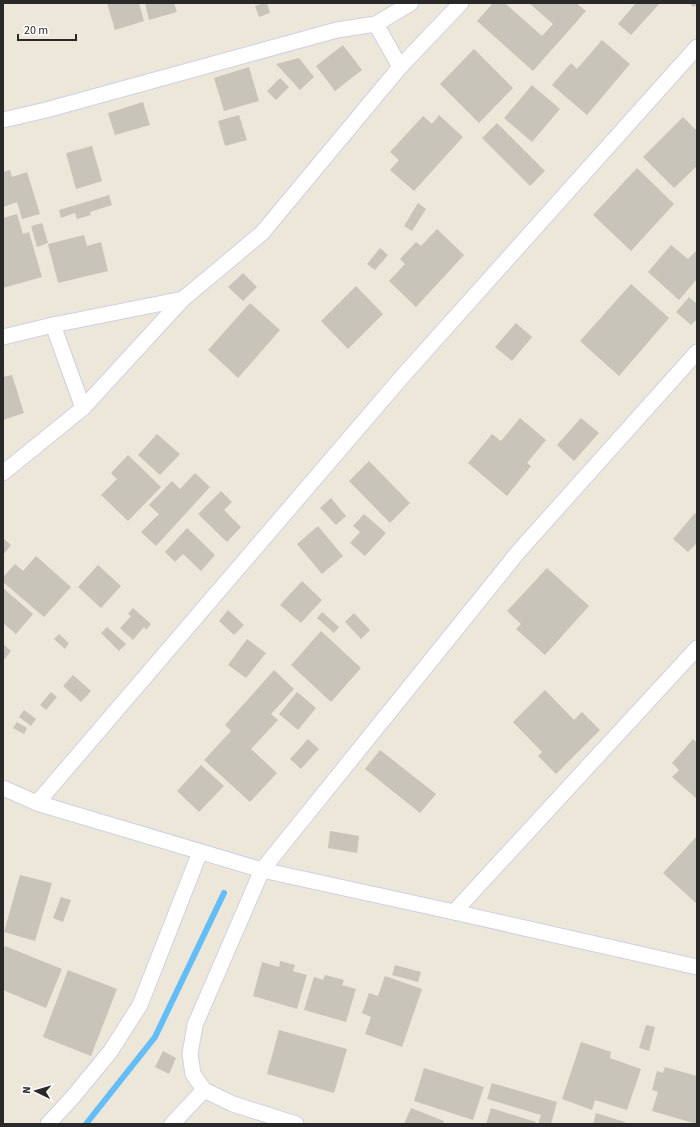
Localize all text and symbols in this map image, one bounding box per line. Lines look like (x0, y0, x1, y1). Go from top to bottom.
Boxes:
scale bar (18, 16, 76, 42)
text: 20 m (24, 22, 48, 39)
north arrow (16, 1071, 56, 1111)
text: N (19, 1086, 34, 1094)

